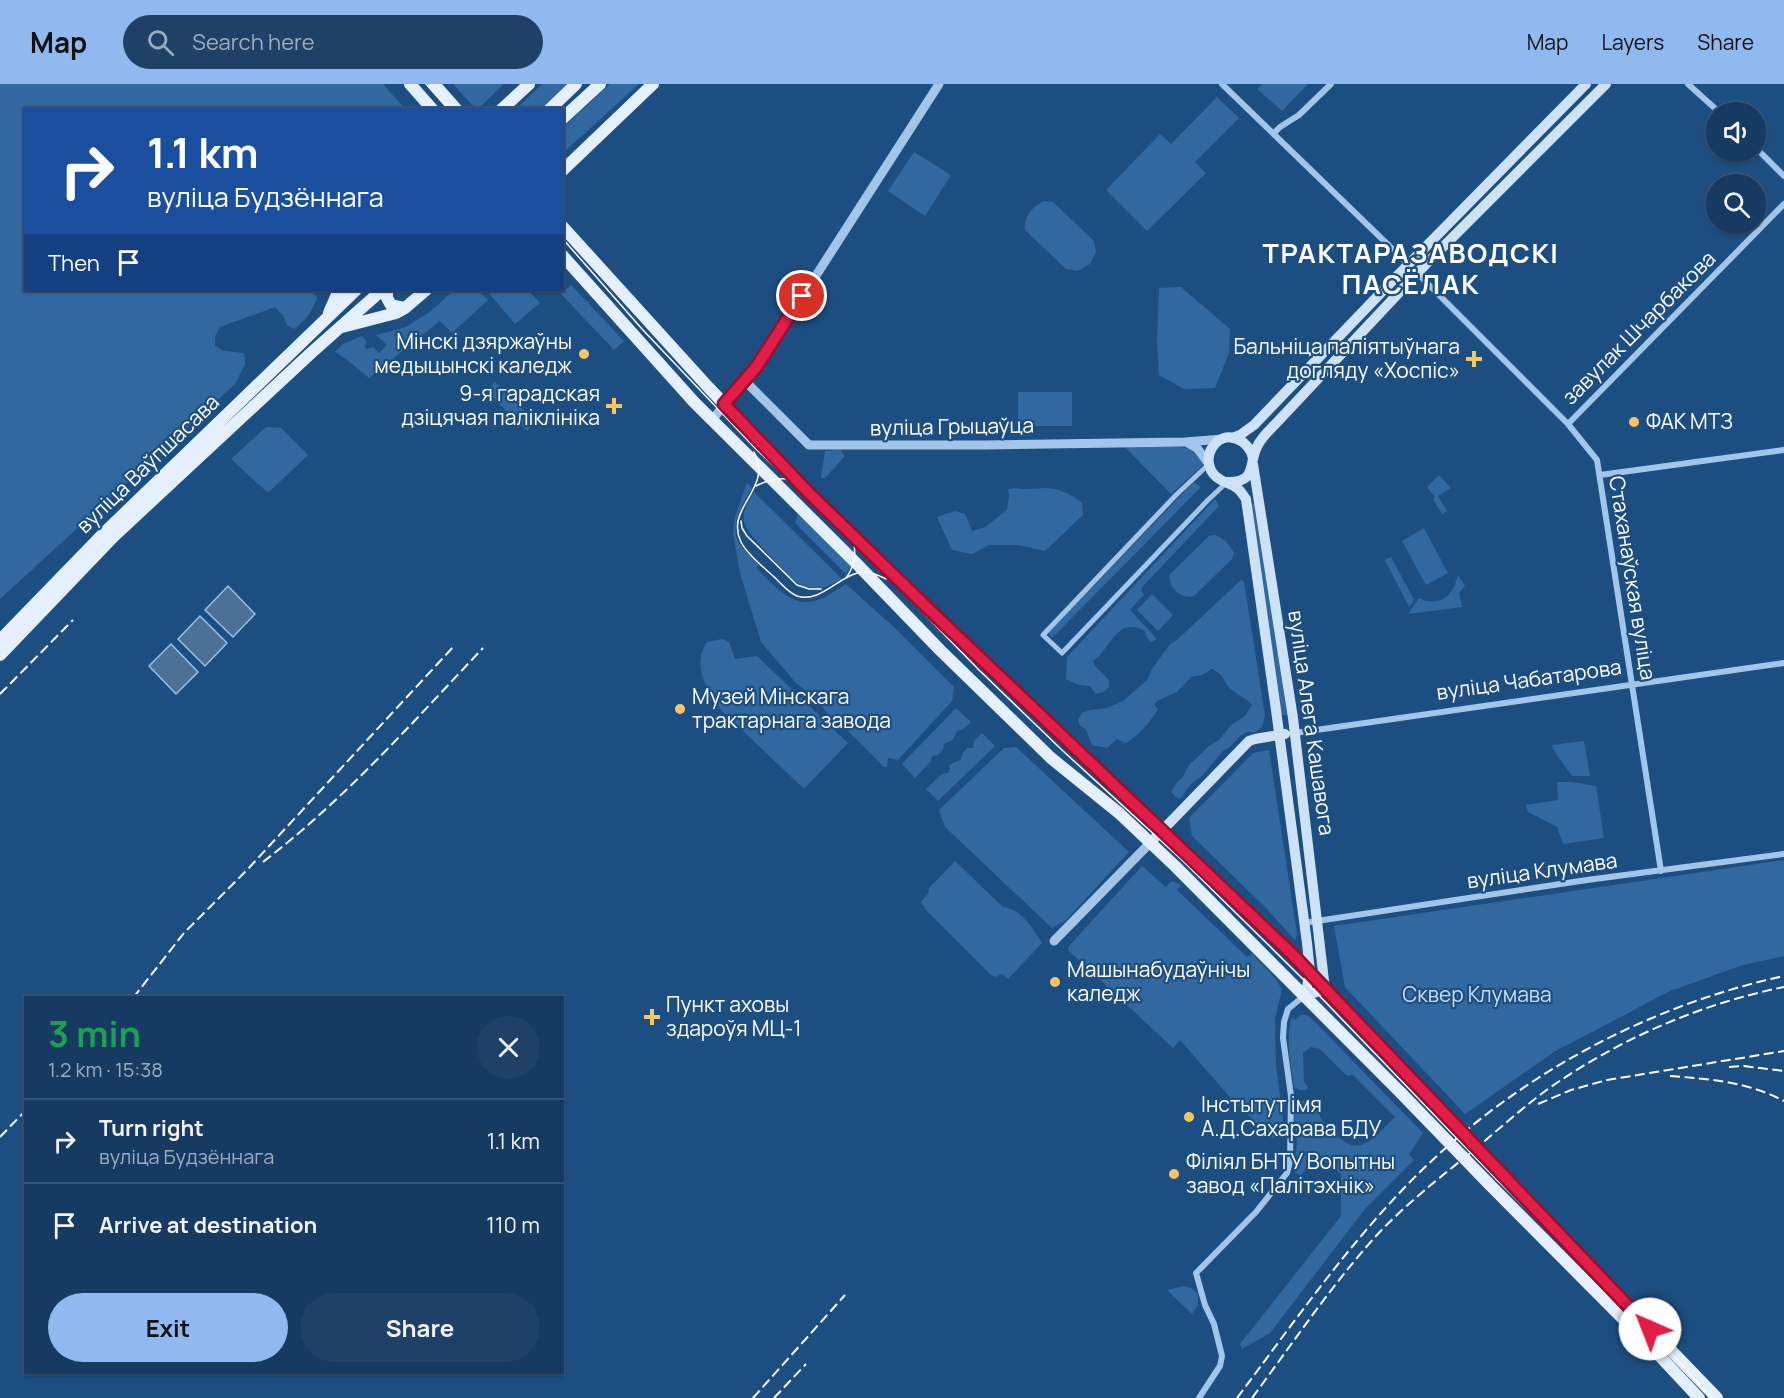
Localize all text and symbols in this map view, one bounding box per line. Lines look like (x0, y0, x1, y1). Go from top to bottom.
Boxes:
search box (123, 15, 543, 69)
text: Map (30, 23, 87, 61)
icon: search (144, 26, 177, 59)
text: Search here (192, 27, 315, 57)
text: Map (1527, 28, 1568, 56)
text: Layers (1601, 28, 1664, 56)
text: Share (1697, 28, 1754, 56)
map controls (1706, 102, 1766, 234)
button: sound (1706, 102, 1766, 162)
text: 1.1 km (147, 123, 259, 181)
icon: right (48, 132, 126, 210)
button: search (1706, 174, 1766, 234)
text: вуліца Будзённага (147, 178, 384, 215)
district label: ТРАКТАРАЗАВОДСКІ ПАСЁЛАК (1263, 234, 1559, 302)
street label: завулак Шчарбакова (1555, 244, 1721, 410)
icon: arrive (112, 246, 145, 279)
text: Then (48, 248, 100, 278)
pin (776, 270, 827, 321)
icon: arrive (785, 279, 818, 312)
place label: Мінскі дзяржаўны медыцынскі каледж (374, 327, 572, 379)
place label: Бальніца паліятыўнага догляду «Хоспіс» (1233, 332, 1460, 384)
marker: Мінскі дзяржаўны медыцынскі каледж (577, 347, 591, 361)
marker: Бальніца паліятыўнага догляду «Хоспіс» (1465, 350, 1483, 368)
place label: 9-я гарадская дзіцячая паліклініка (401, 379, 600, 431)
street label: вуліца Ваўпшасава (70, 388, 225, 539)
marker: 9-я гарадская дзіцячая паліклініка (605, 397, 623, 415)
place label: ФАК МТЗ (1646, 407, 1733, 435)
street label: вуліца Грыцаўца (870, 411, 1034, 441)
marker: ФАК МТЗ (1627, 415, 1641, 429)
street label: Стаханаўская вуліца (1603, 474, 1663, 682)
street label: вуліца Алега Кашавога (1282, 609, 1342, 837)
street label: вуліца Чабатарова (1435, 652, 1623, 706)
place label: Музей Мінскага трактарнага завода (692, 682, 891, 734)
marker: Музей Мінскага трактарнага завода (673, 702, 687, 716)
street label: вуліца Клумава (1465, 846, 1619, 894)
place label: Машынабудаўнічы каледж (1067, 955, 1250, 1007)
marker: Машынабудаўнічы каледж (1048, 975, 1062, 989)
park label: Сквер Клумава (1402, 980, 1552, 1008)
place label: Пункт аховы здароўя МЦ-1 (666, 990, 801, 1042)
marker: Пункт аховы здароўя МЦ-1 (643, 1008, 661, 1026)
text: 3 min (48, 1009, 141, 1058)
button: close (477, 1016, 540, 1079)
text: 1.2 km · 15:38 (48, 1056, 163, 1083)
place label: Інстытут імя А.Д.Сахарава БДУ (1201, 1090, 1381, 1142)
marker: Інстытут імя А.Д.Сахарава БДУ (1182, 1110, 1196, 1124)
text: Turn right (99, 1113, 204, 1143)
icon: right (48, 1125, 81, 1158)
text: 1.1 km (487, 1126, 540, 1156)
text: вуліца Будзённага (99, 1143, 274, 1170)
place label: Філіял БНТУ Вопытны завод «Палітэхнік» (1186, 1147, 1395, 1199)
marker: Філіял БНТУ Вопытны завод «Палітэхнік» (1167, 1167, 1181, 1181)
icon: arrive (48, 1209, 81, 1242)
text: Arrive at destination (99, 1210, 317, 1240)
text: 110 m (486, 1210, 540, 1240)
button: Exit (48, 1293, 288, 1362)
button: Share (300, 1293, 540, 1362)
position arrow (1618, 1297, 1682, 1361)

